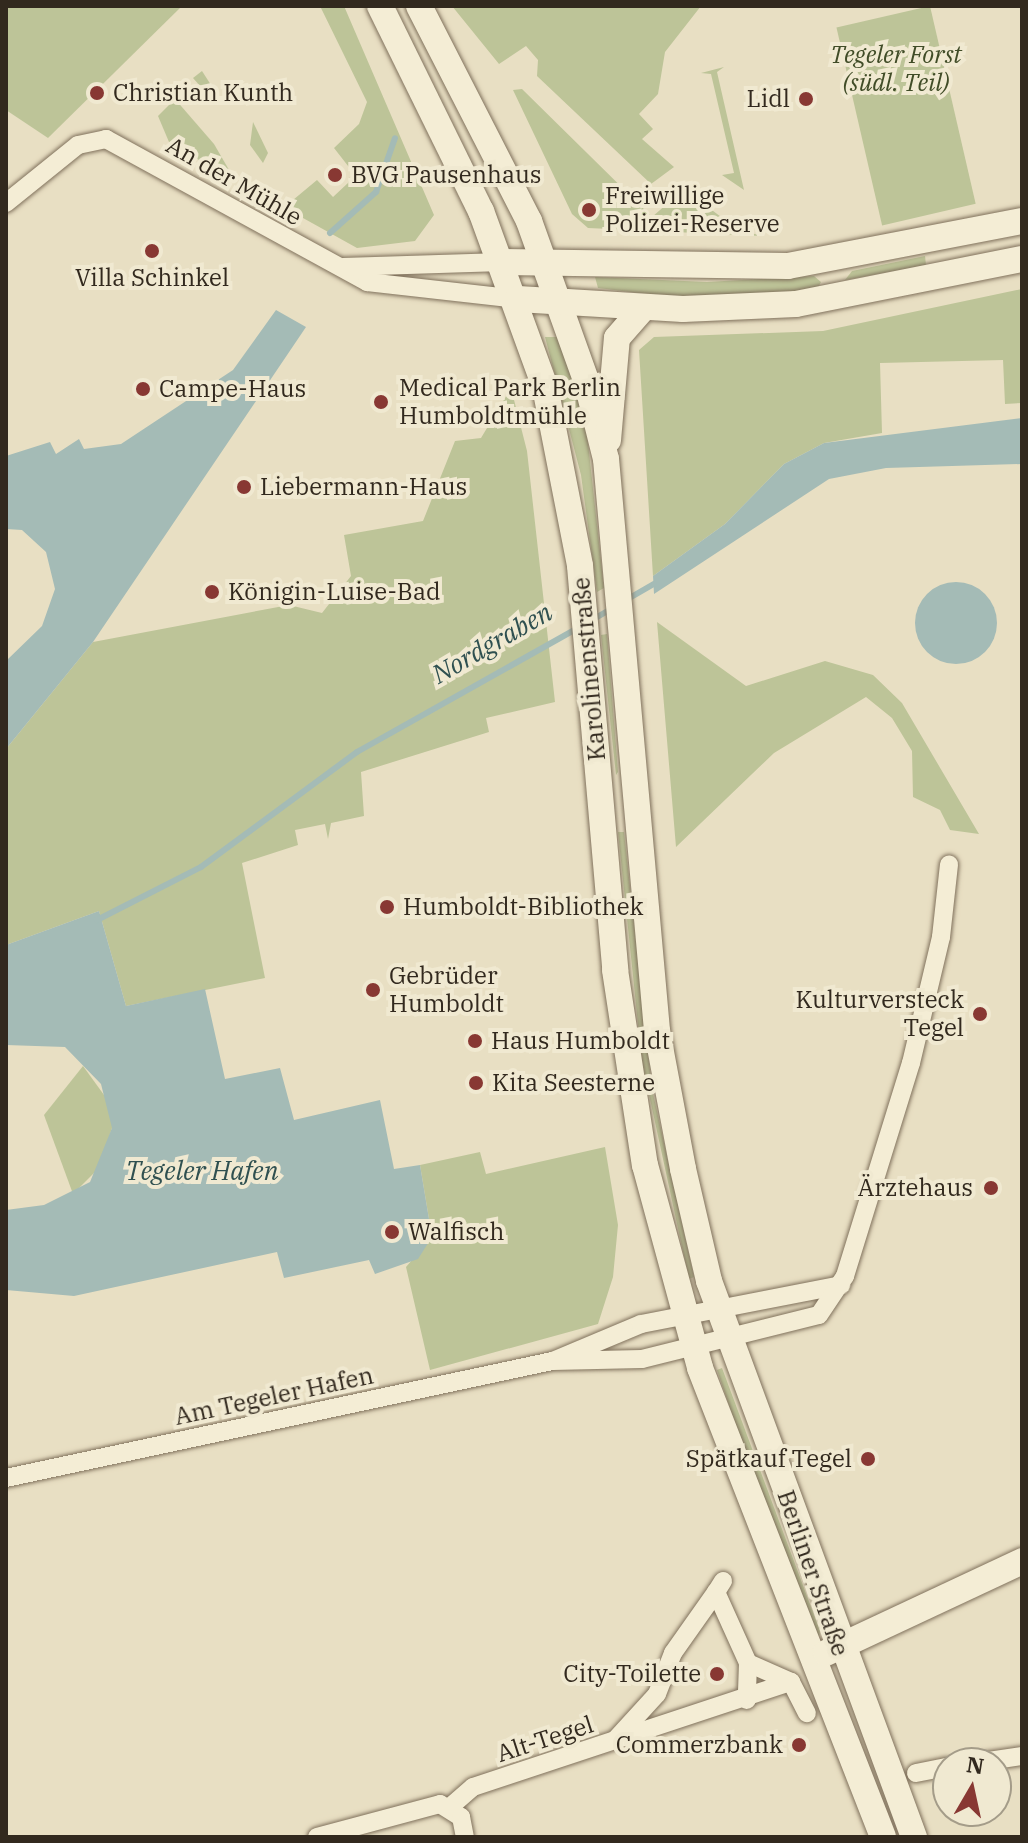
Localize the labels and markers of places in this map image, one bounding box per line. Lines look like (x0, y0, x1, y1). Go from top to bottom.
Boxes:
place label: Christian Kunth (113, 79, 293, 107)
marker: Christian Kunth (88, 84, 106, 102)
place label: Lidl (746, 85, 790, 113)
marker: Lidl (797, 90, 815, 108)
place label: BVG Pausenhaus (351, 161, 542, 189)
marker: BVG Pausenhaus (326, 166, 344, 184)
place label: Freiwillige Polizei-Reserve (605, 182, 780, 238)
marker: Freiwillige Polizei-Reserve (580, 201, 598, 219)
marker: Villa Schinkel (143, 242, 161, 260)
place label: Villa Schinkel (75, 264, 229, 292)
place label: Medical Park Berlin Humboldtmühle (399, 374, 621, 430)
place label: Campe-Haus (159, 375, 306, 403)
marker: Campe-Haus (134, 380, 152, 398)
marker: Medical Park Berlin Humboldtmühle (370, 391, 392, 413)
place label: Liebermann-Haus (260, 473, 467, 501)
marker: Liebermann-Haus (235, 478, 253, 496)
place label: Königin-Luise-Bad (228, 578, 441, 606)
marker: Königin-Luise-Bad (203, 583, 221, 601)
place label: Humboldt-Bibliothek (403, 893, 644, 921)
marker: Humboldt-Bibliothek (378, 898, 396, 916)
place label: Gebrüder Humboldt (389, 962, 504, 1018)
marker: Gebrüder Humboldt (364, 981, 382, 999)
place label: Kulturversteck Tegel (796, 986, 964, 1042)
marker: Kulturversteck Tegel (971, 1005, 989, 1023)
place label: Haus Humboldt (491, 1027, 670, 1055)
marker: Haus Humboldt (466, 1032, 484, 1050)
place label: Kita Seesterne (492, 1069, 655, 1097)
marker: Kita Seesterne (467, 1074, 485, 1092)
place label: Ärztehaus (858, 1174, 973, 1202)
marker: Ärztehaus (980, 1177, 1002, 1199)
place label: Walfisch (408, 1218, 504, 1246)
marker: Walfisch (383, 1223, 401, 1241)
place label: Spätkauf Tegel (686, 1445, 852, 1473)
marker: Spätkauf Tegel (859, 1450, 877, 1468)
place label: City-Toilette (563, 1660, 701, 1688)
marker: City-Toilette (708, 1665, 726, 1683)
place label: Commerzbank (616, 1731, 783, 1759)
marker: Commerzbank (790, 1736, 808, 1754)

